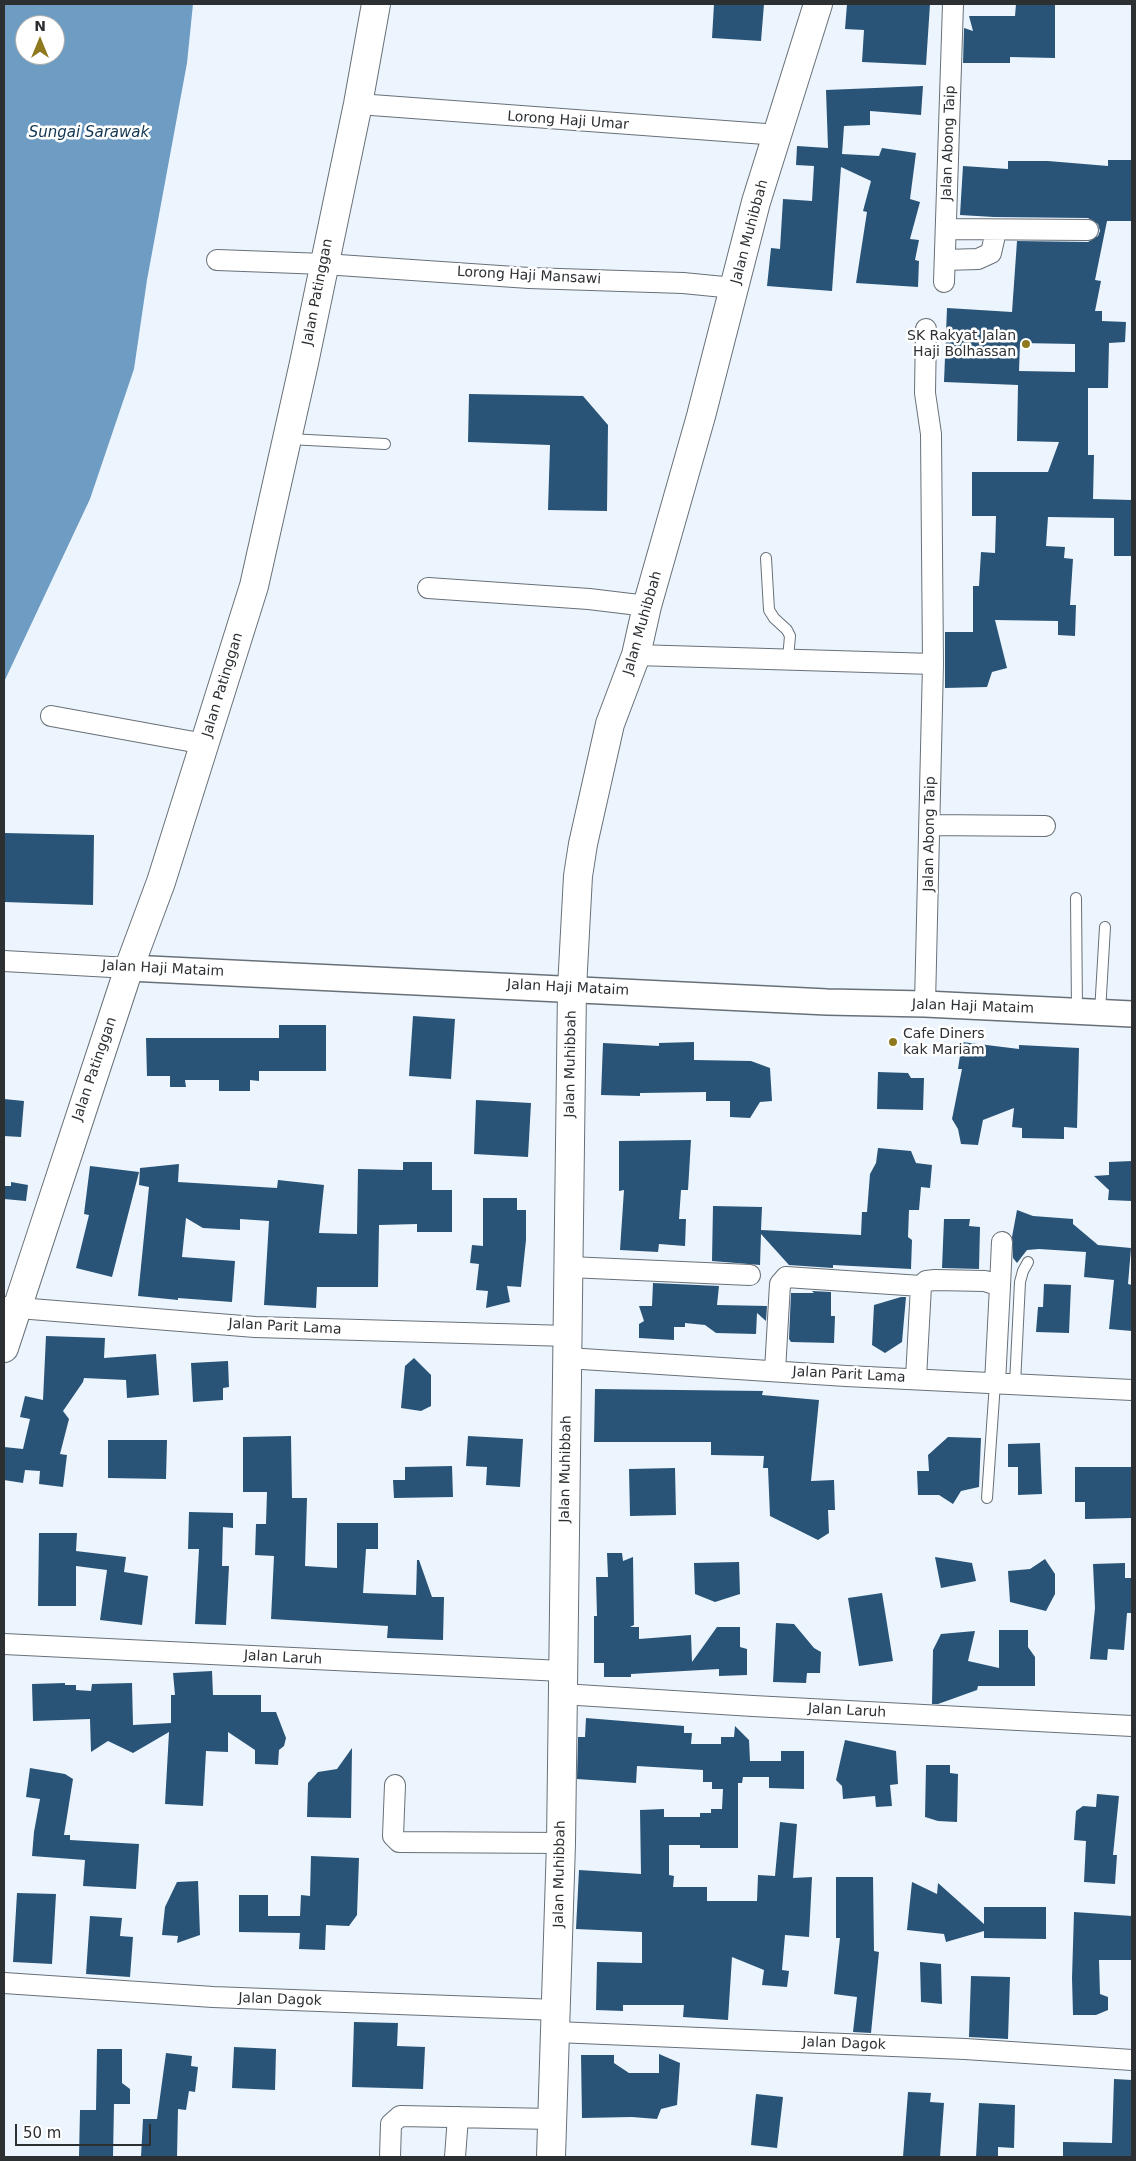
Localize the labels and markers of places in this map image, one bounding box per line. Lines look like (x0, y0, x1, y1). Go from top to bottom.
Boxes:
place label: SK Rakyat Jalan Haji Bolhassan (907, 328, 1016, 361)
marker: SK Rakyat Jalan Haji Bolhassan (1020, 338, 1032, 350)
place label: Cafe Diners kak Mariam (903, 1026, 985, 1058)
marker: Cafe Diners kak Mariam (887, 1036, 899, 1048)

